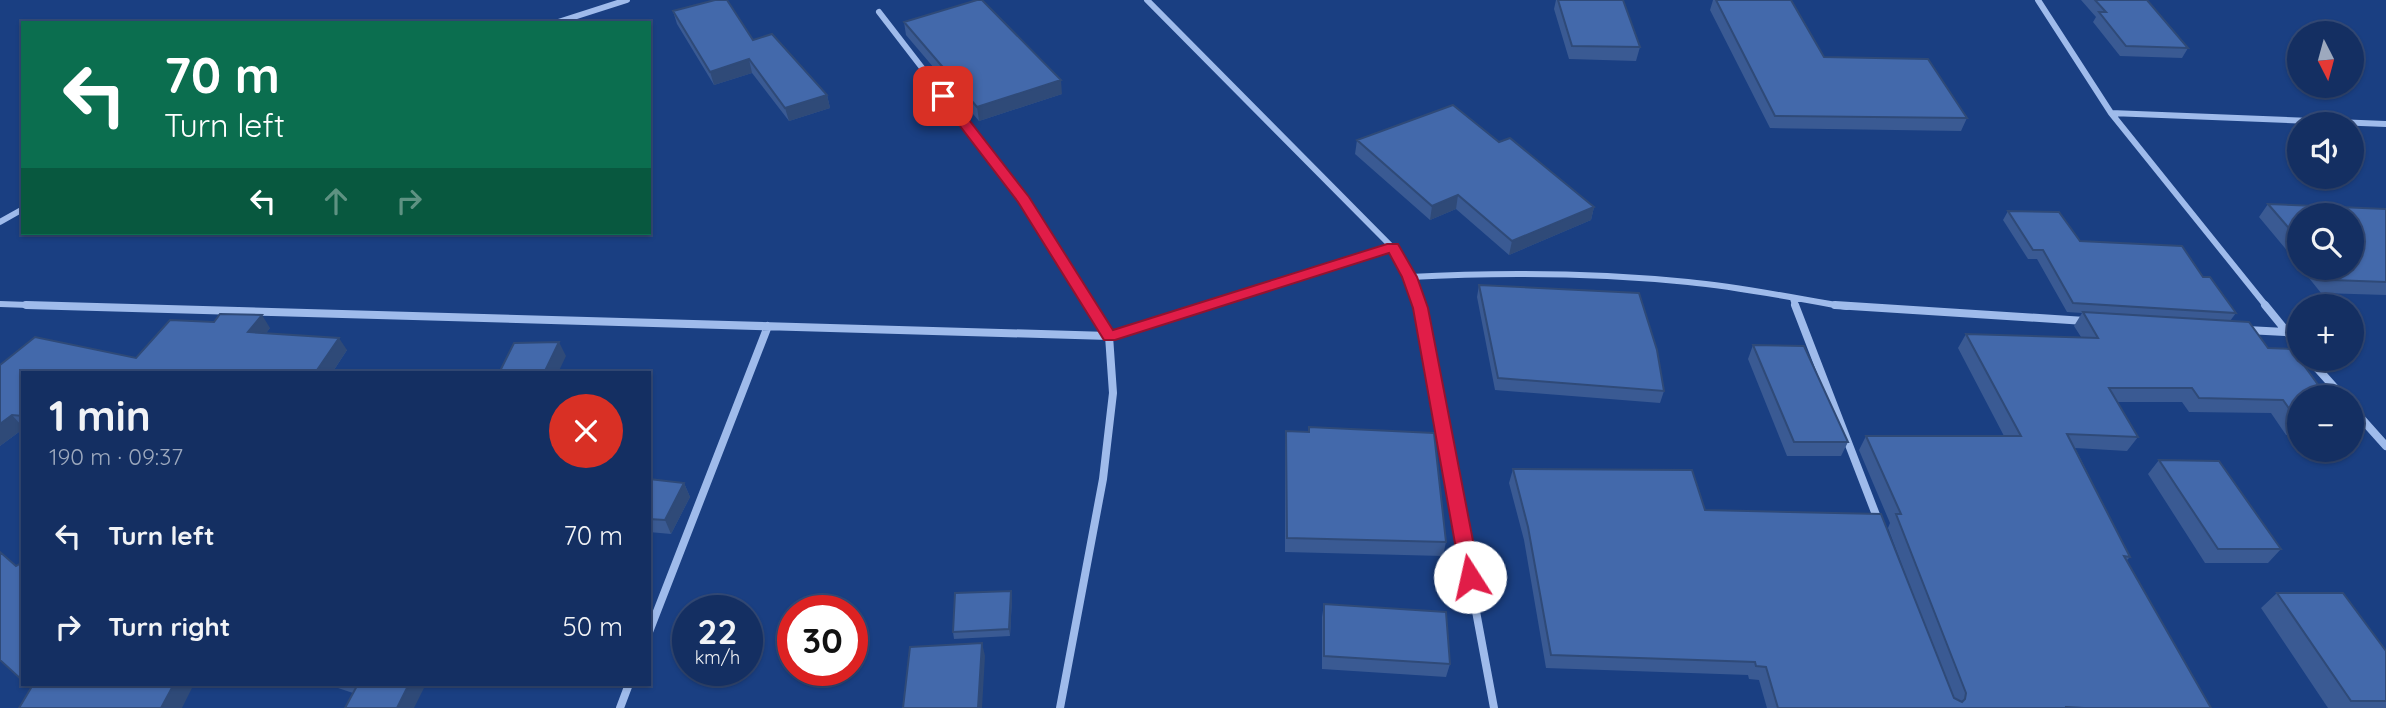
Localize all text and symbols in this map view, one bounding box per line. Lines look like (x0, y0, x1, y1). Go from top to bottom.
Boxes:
north arrow (2287, 21, 2364, 98)
map controls (2287, 21, 2364, 462)
text: 70 m (164, 44, 280, 105)
icon: left (49, 49, 140, 140)
pin (913, 66, 973, 126)
icon: arrive (924, 77, 962, 115)
text: Turn left (164, 105, 285, 145)
button: sound (2287, 112, 2364, 189)
icon: left (244, 182, 282, 220)
icon: ahead (317, 182, 355, 220)
icon: right (390, 182, 428, 220)
button: search (2287, 203, 2364, 280)
button: + (2287, 294, 2364, 371)
button: − (2287, 385, 2364, 462)
text: 1 min (49, 389, 151, 442)
button: close (549, 394, 623, 468)
text: 190 m · 09:37 (49, 442, 183, 471)
icon: left (49, 517, 87, 555)
text: Turn left (108, 519, 215, 552)
text: 70 m (563, 519, 623, 552)
position arrow (1433, 540, 1507, 614)
speed limit sign: 30 (777, 595, 868, 686)
icon: right (49, 608, 87, 646)
text: 22 (698, 609, 737, 653)
text: Turn right (108, 610, 230, 643)
text: 50 m (563, 610, 623, 643)
text: km/h (695, 646, 740, 669)

